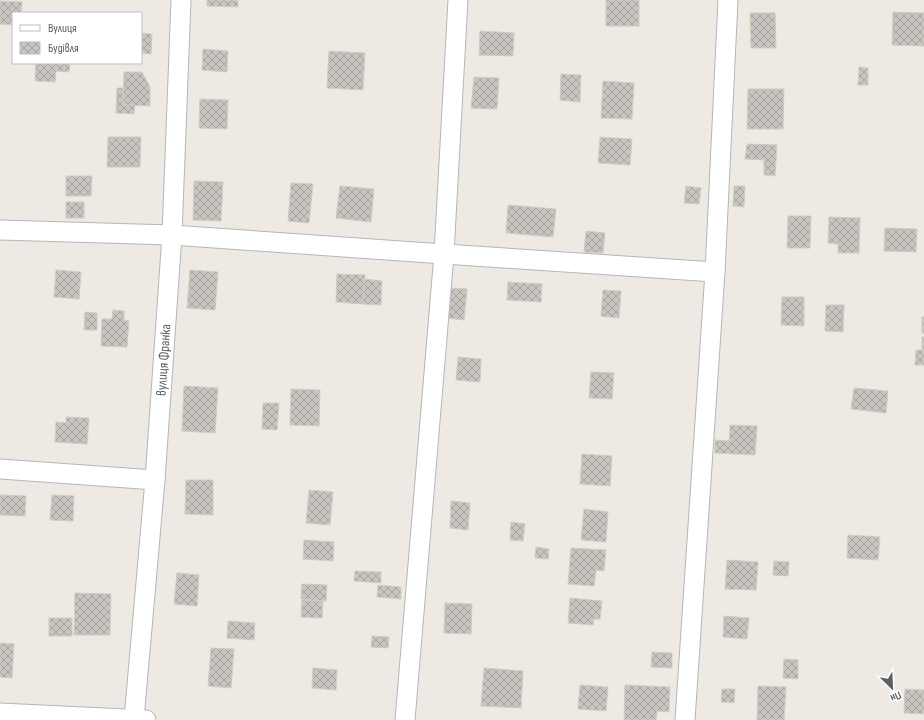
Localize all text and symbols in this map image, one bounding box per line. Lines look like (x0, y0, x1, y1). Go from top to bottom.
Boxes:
legend (12, 12, 142, 64)
text: Вулиця (48, 21, 77, 36)
text: Будівля (48, 41, 79, 56)
street label: вулиця Франка (153, 324, 174, 397)
north arrow (872, 668, 912, 708)
text: Пн (888, 689, 903, 705)

